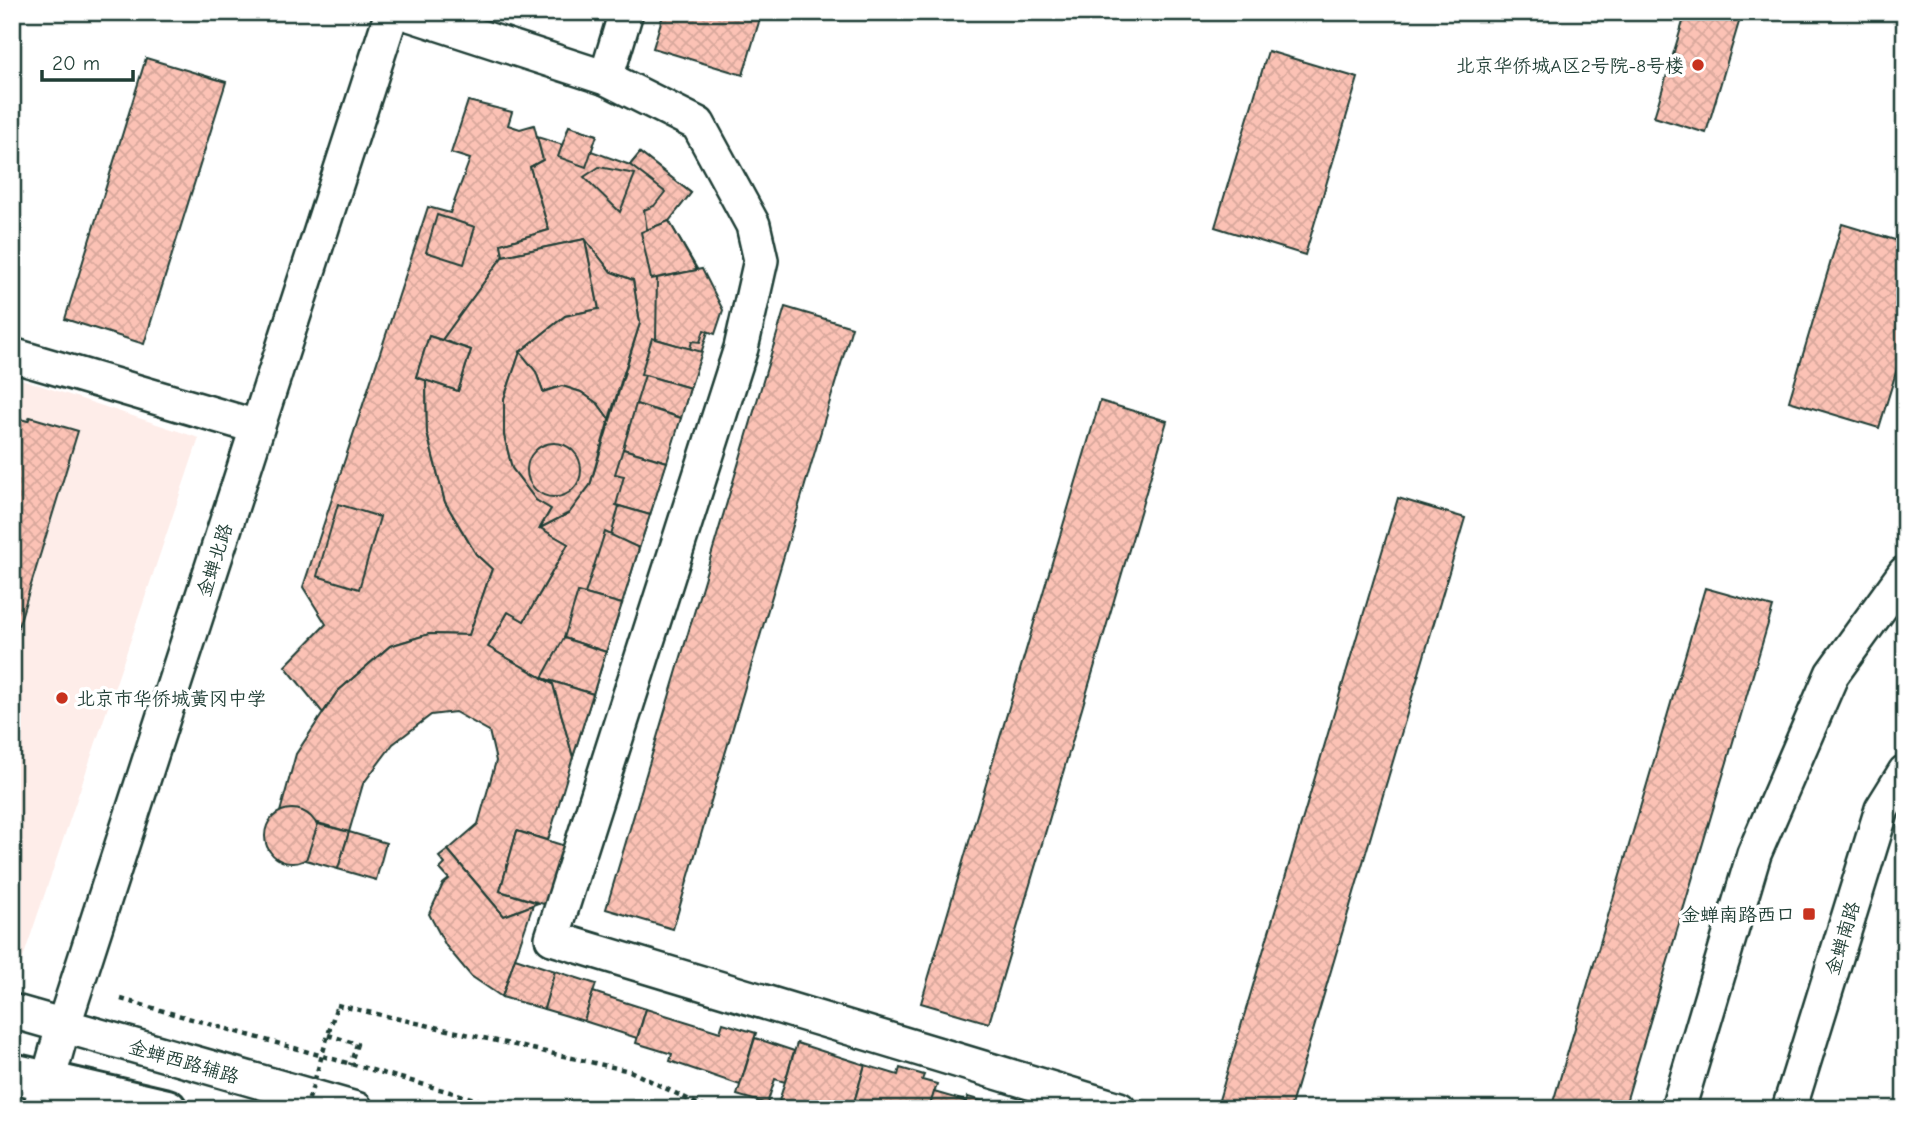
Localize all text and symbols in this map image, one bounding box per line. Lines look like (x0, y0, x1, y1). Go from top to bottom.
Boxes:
scale bar (42, 38, 133, 82)
text: 20 m (52, 51, 100, 75)
place label: 北京华侨城A区2号院-8号楼 (1456, 55, 1684, 77)
marker: 北京华侨城A区2号院-8号楼 (1690, 57, 1706, 73)
street label: 金蝉北路 (193, 521, 237, 600)
place label: 北京市华侨城黄冈中学 (76, 688, 266, 710)
marker: 北京市华侨城黄冈中学 (54, 690, 70, 706)
street label: 金蝉南路 (1821, 899, 1865, 978)
place label: 金蝉南路西口 (1681, 904, 1795, 926)
marker: 金蝉南路西口 (1801, 906, 1817, 922)
street label: 金蝉西路辅路 (126, 1036, 242, 1088)

